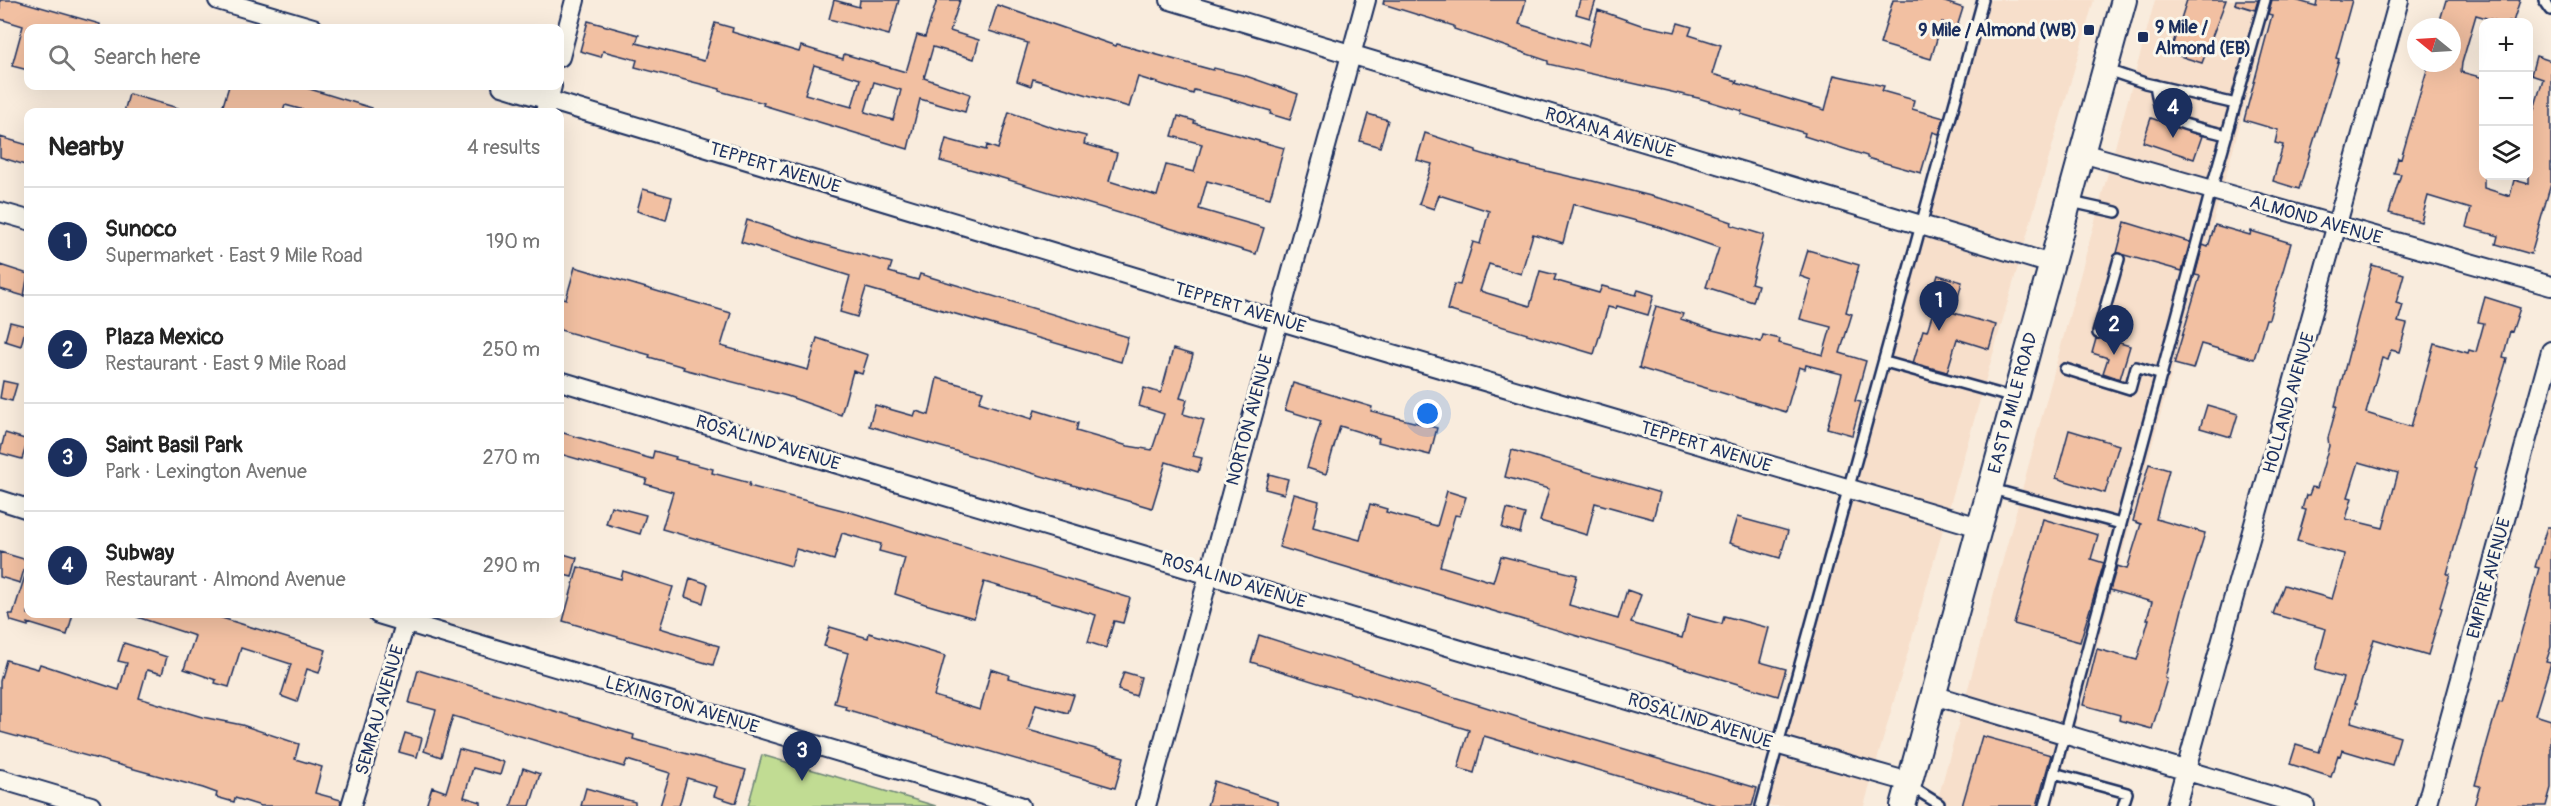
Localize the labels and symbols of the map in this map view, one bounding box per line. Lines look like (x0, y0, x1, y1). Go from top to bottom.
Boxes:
place label: 9 Mile / Almond (EB) (2155, 16, 2251, 60)
north arrow (2407, 18, 2461, 72)
place label: 9 Mile / Almond (WB) (1918, 19, 2077, 42)
marker: 9 Mile / Almond (WB) (2082, 23, 2096, 37)
marker: 9 Mile / Almond (EB) (2136, 30, 2150, 44)
pin: 4 (2154, 88, 2192, 138)
street label: ROXANA AVENUE (1542, 102, 1678, 164)
street label: TEPPERT AVENUE (707, 137, 843, 199)
street label: ALMOND AVENUE (2247, 190, 2385, 250)
street label: TEPPERT AVENUE (1172, 277, 1308, 339)
pin: 1 (1920, 282, 1958, 331)
pin: 2 (2094, 306, 2134, 355)
street label: EAST 9 MILE ROAD (1983, 330, 2043, 476)
street label: HOLLAND AVENUE (2258, 330, 2320, 476)
street label: NORTON AVENUE (1221, 352, 1279, 488)
your location (1413, 399, 1442, 428)
street label: ROSALIND AVENUE (693, 410, 843, 476)
street label: TEPPERT AVENUE (1638, 416, 1774, 478)
street label: EMPIRE AVENUE (2462, 515, 2516, 641)
street label: ROSALIND AVENUE (1159, 548, 1309, 614)
street label: SEMRAU AVENUE (350, 642, 410, 778)
street label: LEXINGTON AVENUE (602, 671, 762, 739)
street label: ROSALIND AVENUE (1625, 688, 1775, 754)
pin: 3 (782, 732, 822, 781)

